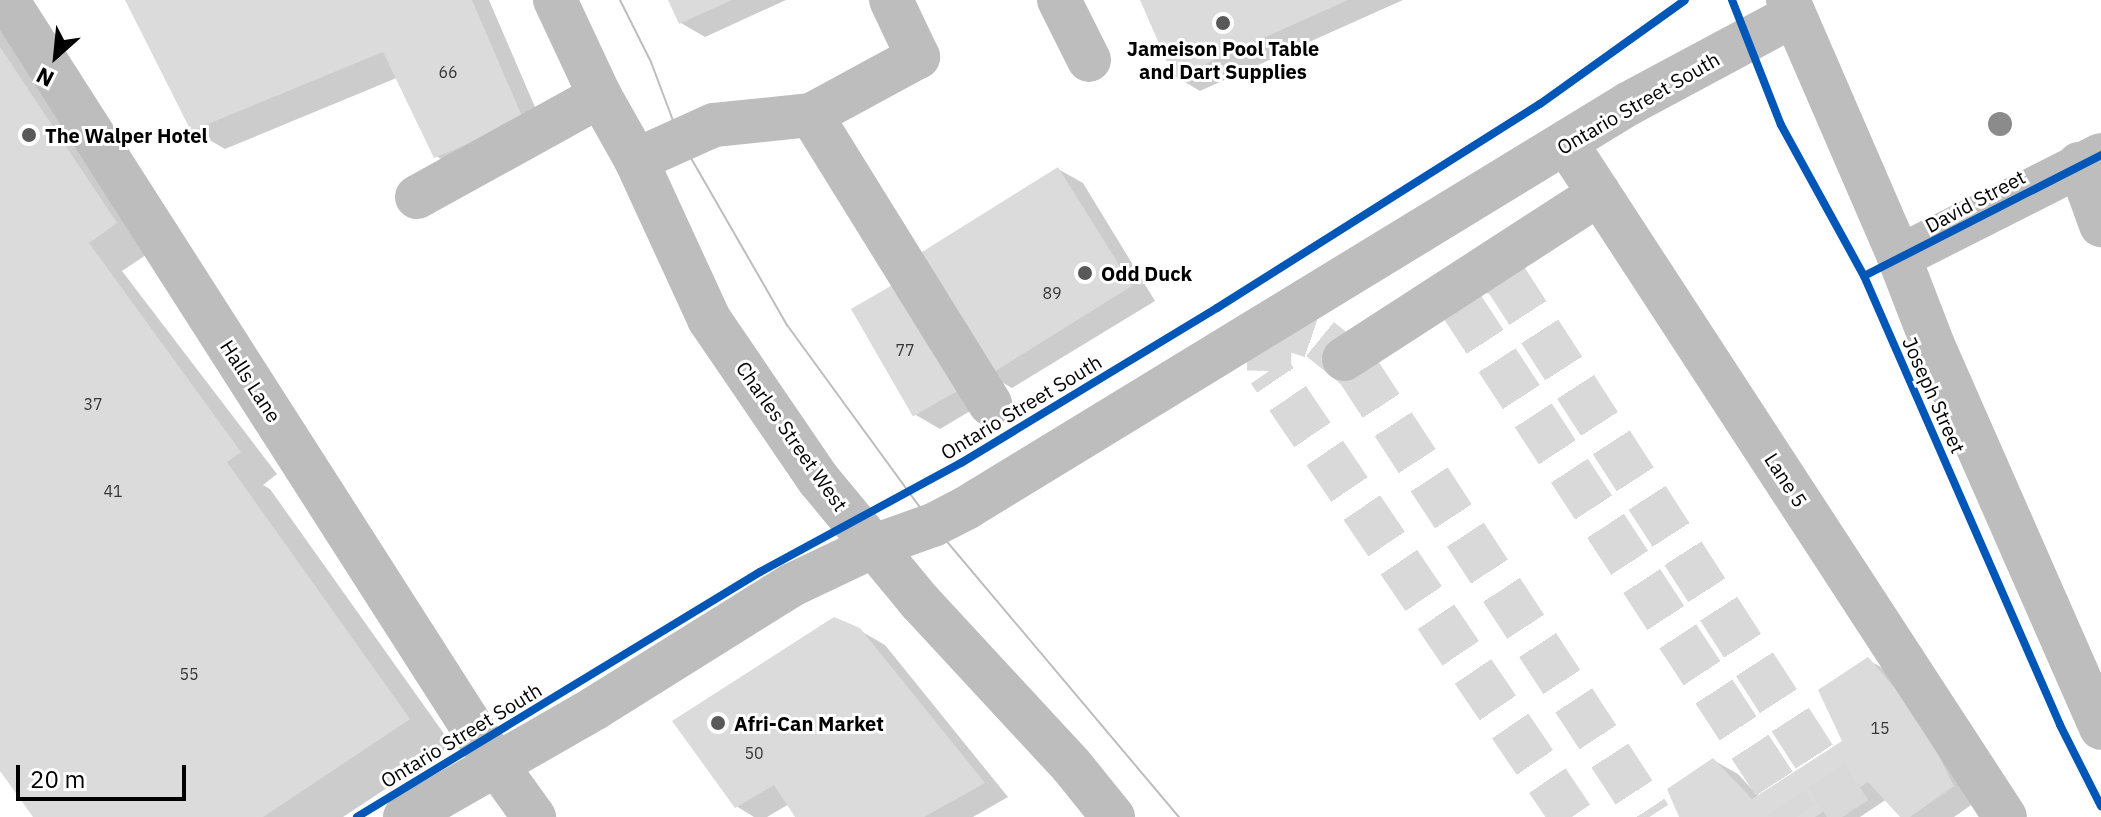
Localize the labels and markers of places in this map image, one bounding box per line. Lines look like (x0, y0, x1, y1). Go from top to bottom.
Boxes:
marker: Jameison Pool Table and Dart Supplies (1214, 14, 1232, 32)
place label: Jameison Pool Table and Dart Supplies (1127, 36, 1319, 83)
place label: The Walper Hotel (45, 123, 208, 147)
marker: The Walper Hotel (20, 126, 38, 144)
place label: Odd Duck (1101, 261, 1192, 285)
marker: Odd Duck (1076, 264, 1094, 282)
place label: Afri-Can Market (734, 711, 884, 735)
marker: Afri-Can Market (709, 714, 727, 732)

